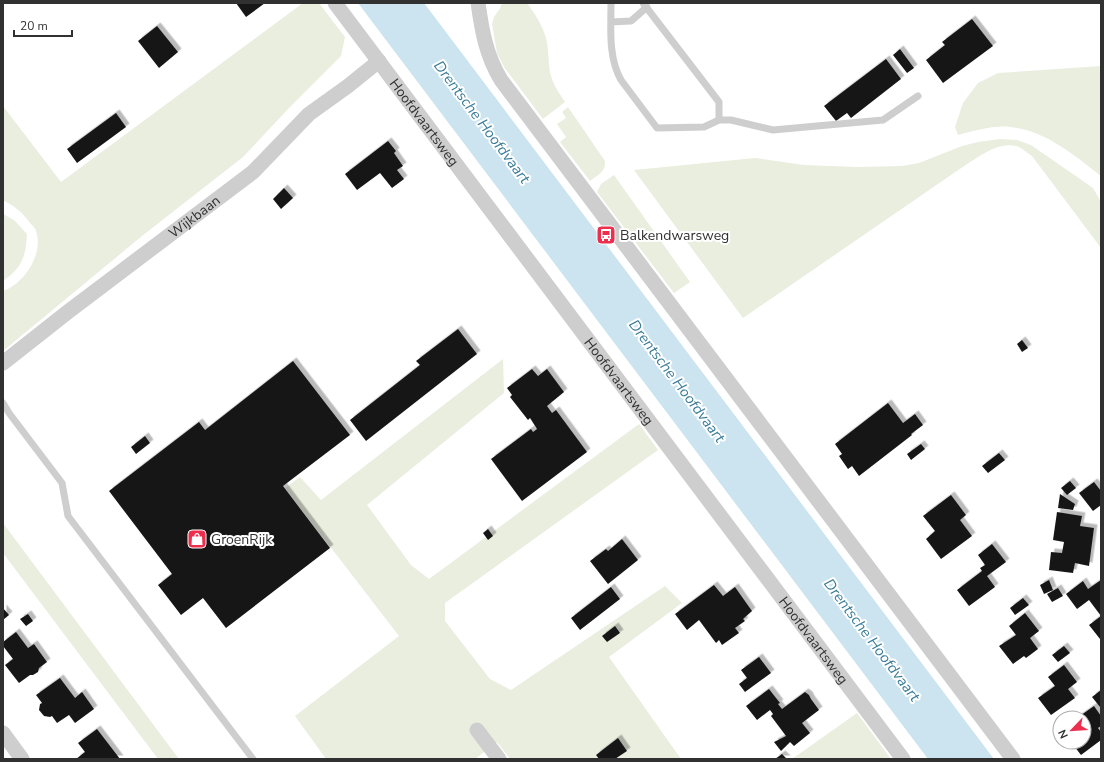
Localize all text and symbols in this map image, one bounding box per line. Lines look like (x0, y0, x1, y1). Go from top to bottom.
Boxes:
scale bar (14, 12, 72, 38)
text: 20 m (20, 18, 48, 34)
water label: Drentsche Hoofdvaart (429, 57, 535, 188)
street label: Hoofdvaartsweg (385, 75, 463, 170)
street label: Wijkbaan (165, 191, 224, 242)
bus stop icon: Balkendwarsweg (595, 224, 617, 246)
place label: Balkendwarsweg (620, 226, 729, 245)
water label: Drentsche Hoofdvaart (624, 316, 730, 447)
street label: Hoofdvaartsweg (580, 334, 658, 429)
shop icon: GroenRijk (186, 528, 208, 550)
place label: GroenRijk (211, 530, 273, 549)
water label: Drentsche Hoofdvaart (819, 575, 925, 706)
street label: Hoofdvaartsweg (774, 593, 852, 688)
north arrow (1052, 710, 1092, 750)
text: N (1055, 727, 1072, 741)

